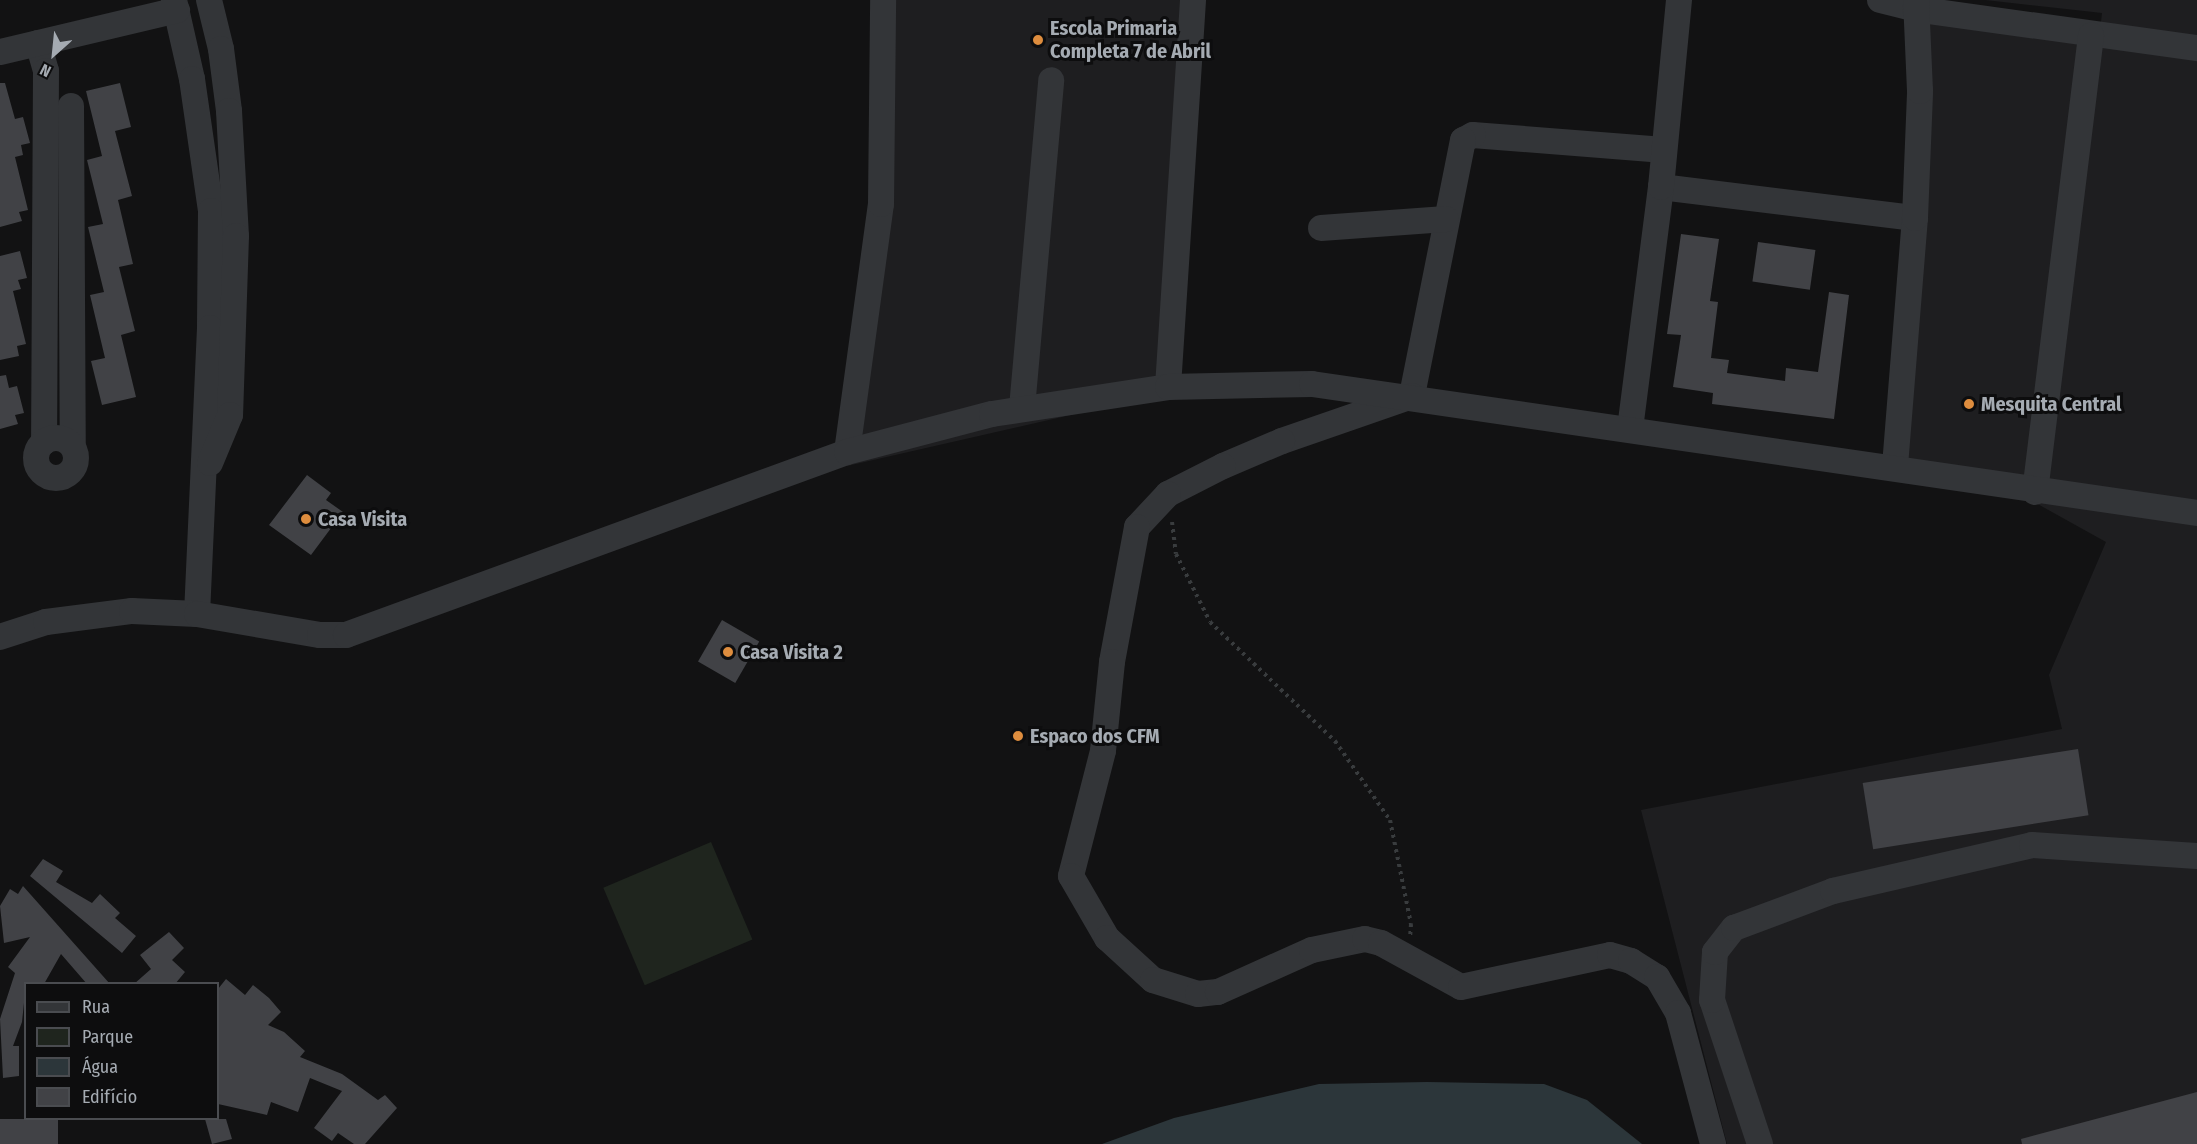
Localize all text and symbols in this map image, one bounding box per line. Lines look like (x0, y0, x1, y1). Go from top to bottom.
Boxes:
place label: Escola Primaria Completa 7 de Abril (1050, 16, 1211, 63)
north arrow (24, 24, 84, 84)
marker: Escola Primaria Completa 7 de Abril (1031, 33, 1045, 47)
text: N (37, 60, 54, 81)
place label: Mesquita Central (1981, 392, 2121, 416)
marker: Mesquita Central (1962, 397, 1976, 411)
place label: Casa Visita (318, 507, 407, 531)
marker: Casa Visita (299, 512, 313, 526)
place label: Casa Visita 2 (740, 640, 843, 664)
marker: Casa Visita 2 (721, 645, 735, 659)
place label: Espaco dos CFM (1030, 724, 1160, 748)
marker: Espaco dos CFM (1011, 729, 1025, 743)
legend (24, 982, 219, 1120)
text: Rua (82, 996, 110, 1018)
text: Parque (82, 1026, 133, 1048)
text: Água (82, 1056, 118, 1078)
text: Edifício (82, 1086, 137, 1108)

